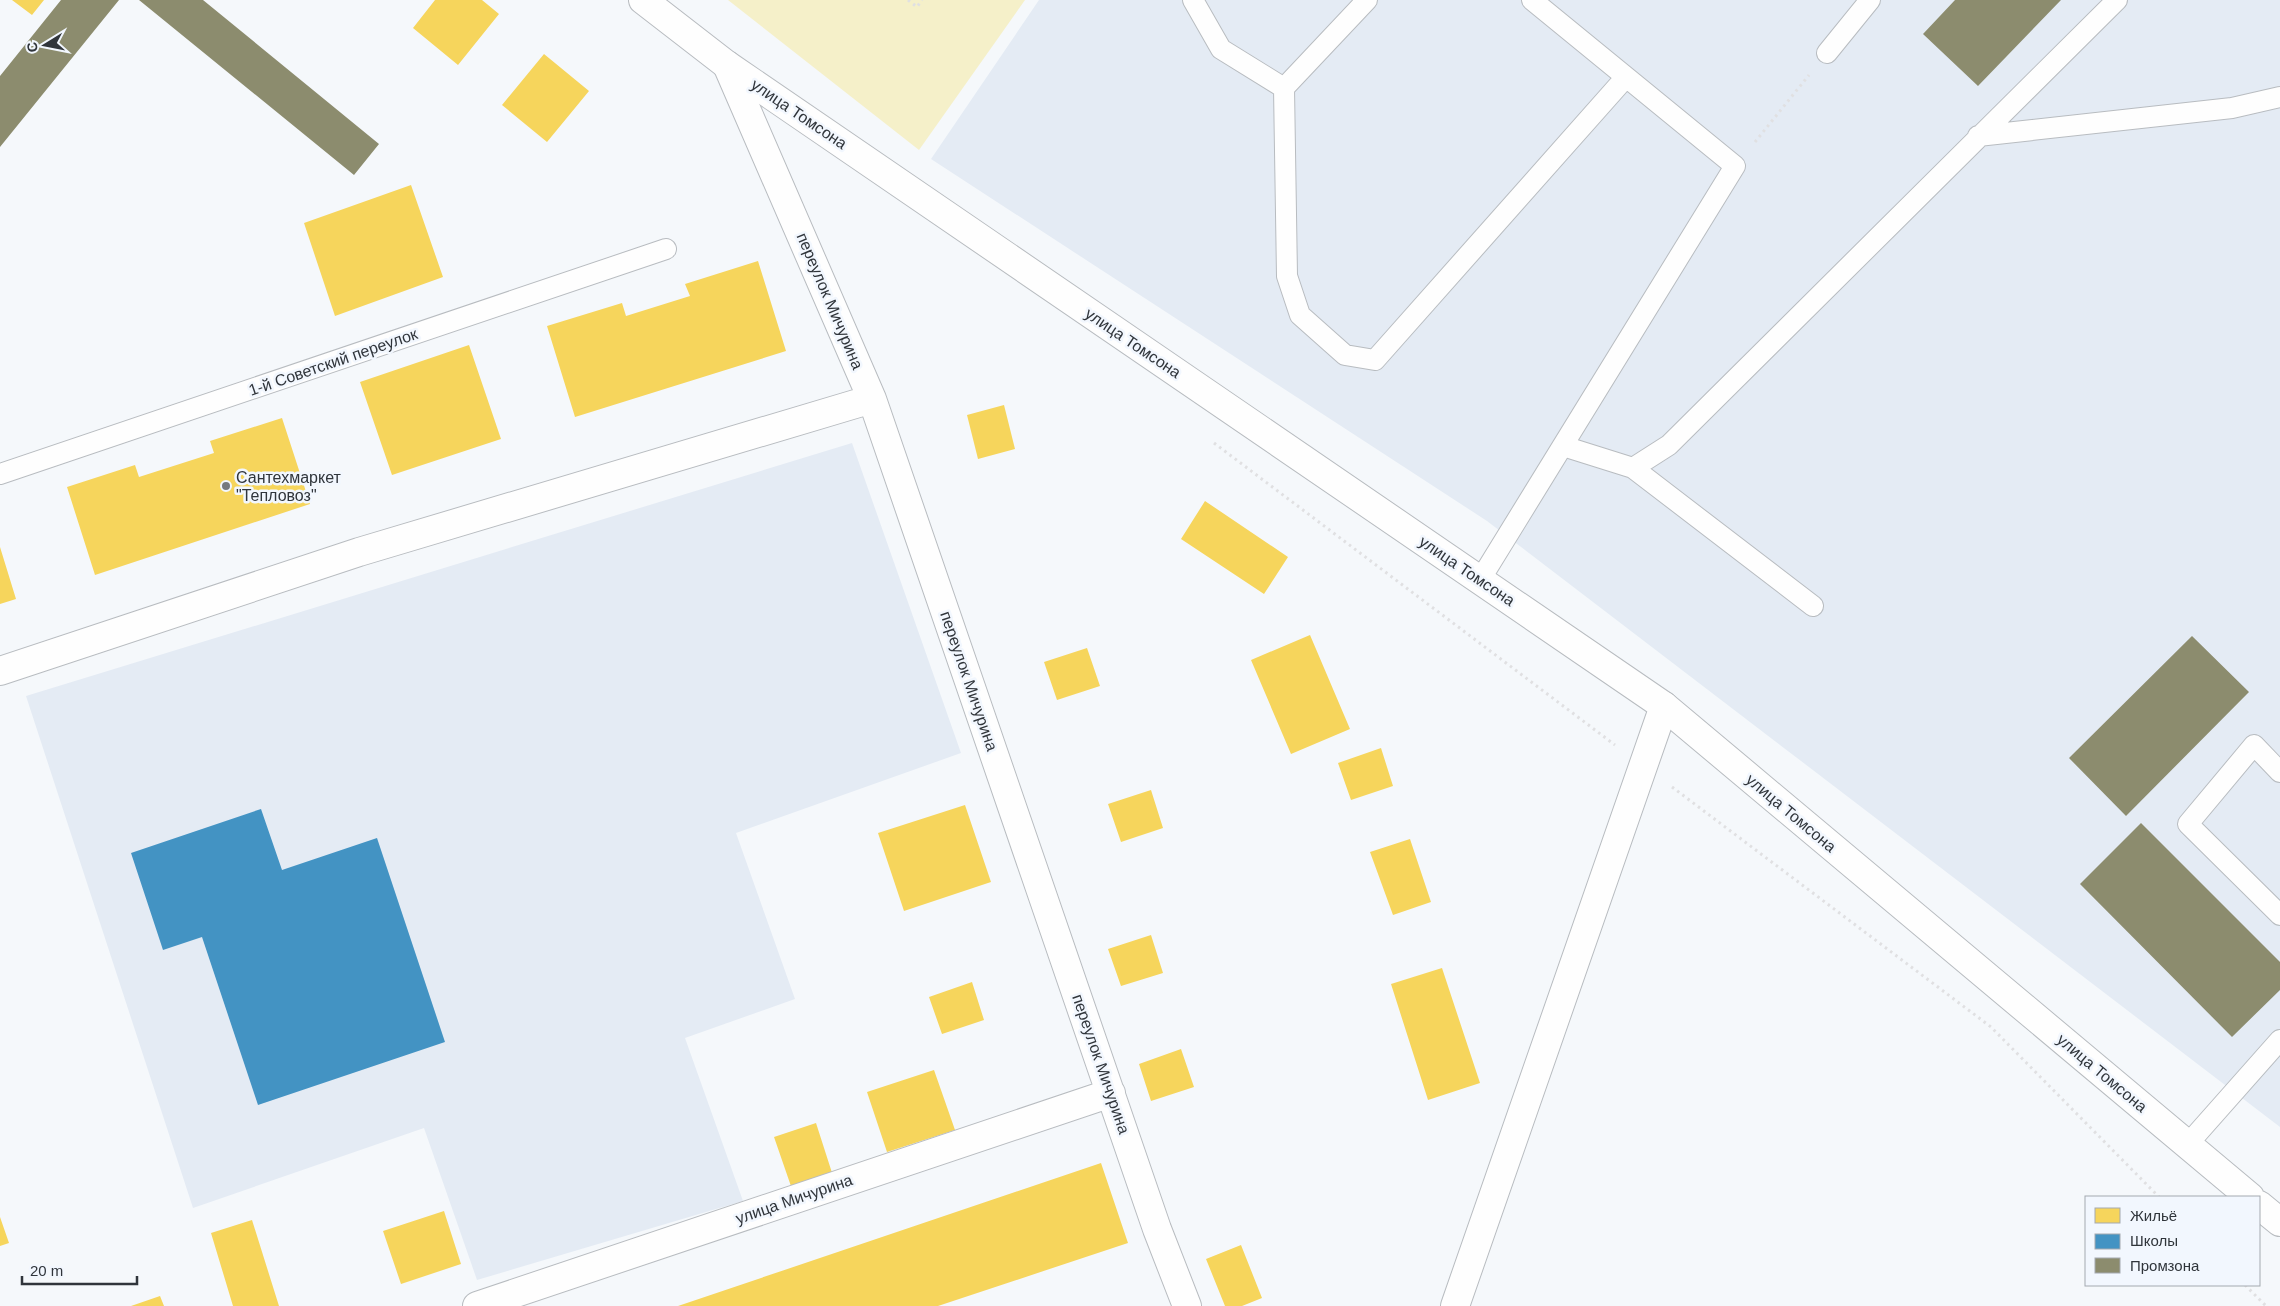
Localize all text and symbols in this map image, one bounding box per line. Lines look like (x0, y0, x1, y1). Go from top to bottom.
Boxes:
north arrow (20, 20, 70, 70)
text: С (23, 41, 41, 54)
street label: улица Томсона (748, 76, 850, 152)
street label: переулок Мичурина (794, 230, 867, 372)
street label: улица Томсона (1082, 305, 1184, 381)
street label: 1-й Советский переулок (246, 325, 421, 399)
place label: Сантехмаркет "Тепловоз" (236, 469, 342, 504)
marker: Сантехмаркет "Тепловоз" (220, 480, 232, 492)
street label: улица Томсона (1416, 533, 1518, 609)
street label: переулок Мичурина (937, 609, 1001, 753)
street label: улица Томсона (1743, 771, 1839, 855)
street label: переулок Мичурина (1069, 992, 1133, 1136)
street label: улица Томсона (2054, 1031, 2150, 1115)
street label: улица Мичурина (733, 1171, 855, 1227)
legend (2085, 1196, 2260, 1286)
text: Жильё (2130, 1207, 2177, 1224)
text: Школы (2130, 1232, 2178, 1249)
scale bar (22, 1254, 138, 1286)
text: Промзона (2130, 1257, 2200, 1274)
text: 20 m (30, 1262, 63, 1279)

